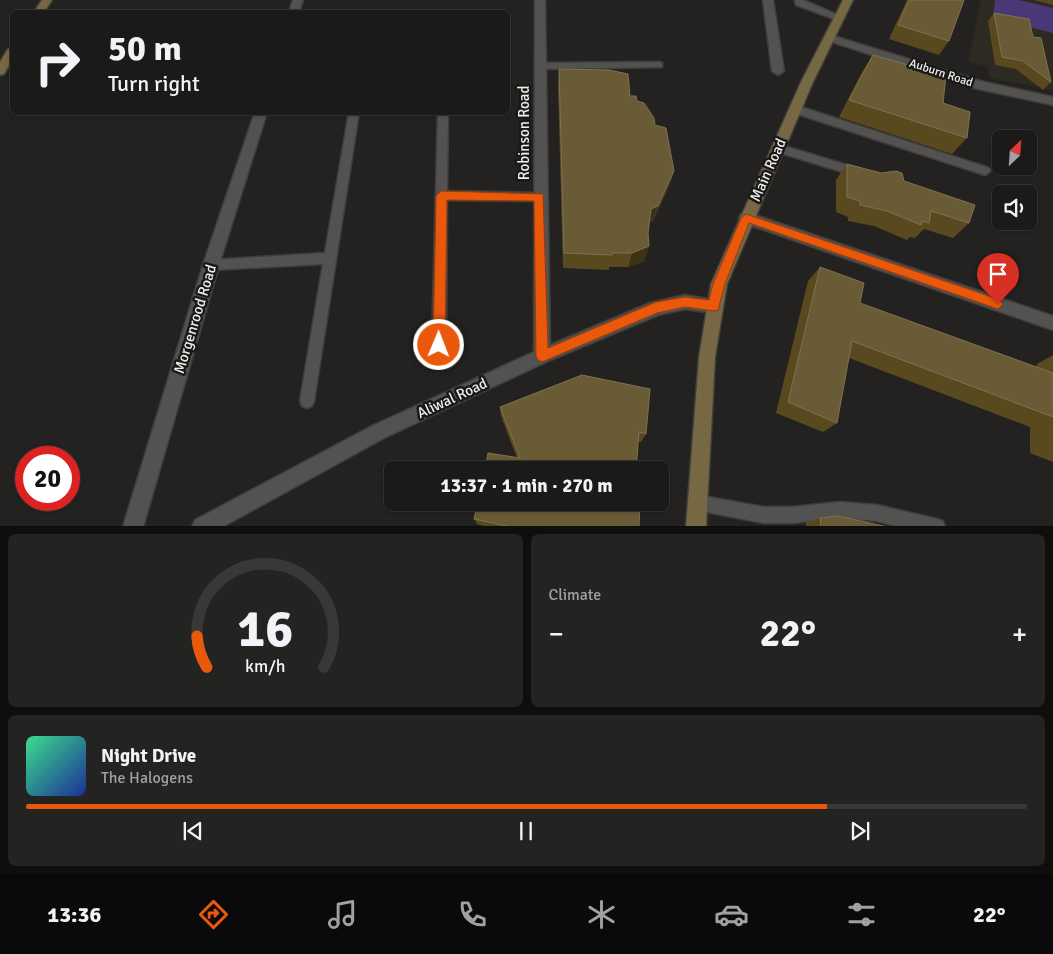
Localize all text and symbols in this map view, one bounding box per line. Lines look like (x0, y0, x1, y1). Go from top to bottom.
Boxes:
text: 50 m (108, 27, 182, 70)
icon: right (25, 30, 90, 95)
street label: Auburn Road (907, 56, 975, 90)
text: Turn right (108, 70, 200, 97)
street label: Robinson Road (515, 86, 533, 180)
north arrow (992, 130, 1038, 175)
map controls (992, 130, 1037, 230)
street label: Main Road (746, 136, 790, 204)
button: sound (992, 185, 1037, 230)
pin (977, 253, 1019, 304)
icon: arrive (984, 260, 1012, 288)
street label: Morgenrood Road (170, 262, 220, 376)
position arrow (412, 318, 464, 370)
street label: Aliwal Road (414, 374, 490, 422)
speed limit sign: 20 (15, 446, 80, 511)
text: 13:37 · 1 min · 270 m (440, 474, 613, 498)
text: Climate (549, 585, 601, 605)
text: 16 (237, 597, 293, 661)
text: 22° (760, 610, 816, 657)
text: − (549, 617, 564, 651)
text: + (1012, 617, 1027, 651)
text: km/h (245, 655, 285, 677)
text: Night Drive (101, 744, 196, 768)
text: The Halogens (101, 768, 193, 788)
icon: previous (179, 817, 207, 845)
icon: pause (512, 817, 540, 845)
icon: next (846, 817, 874, 845)
icon: directions (196, 897, 231, 932)
icon: music (325, 897, 360, 932)
icon: phone (455, 897, 490, 932)
icon: climate (584, 897, 619, 932)
icon: car (714, 897, 749, 932)
icon: filters (844, 897, 879, 932)
text: 13:36 (47, 901, 101, 928)
text: 22° (973, 901, 1006, 928)

